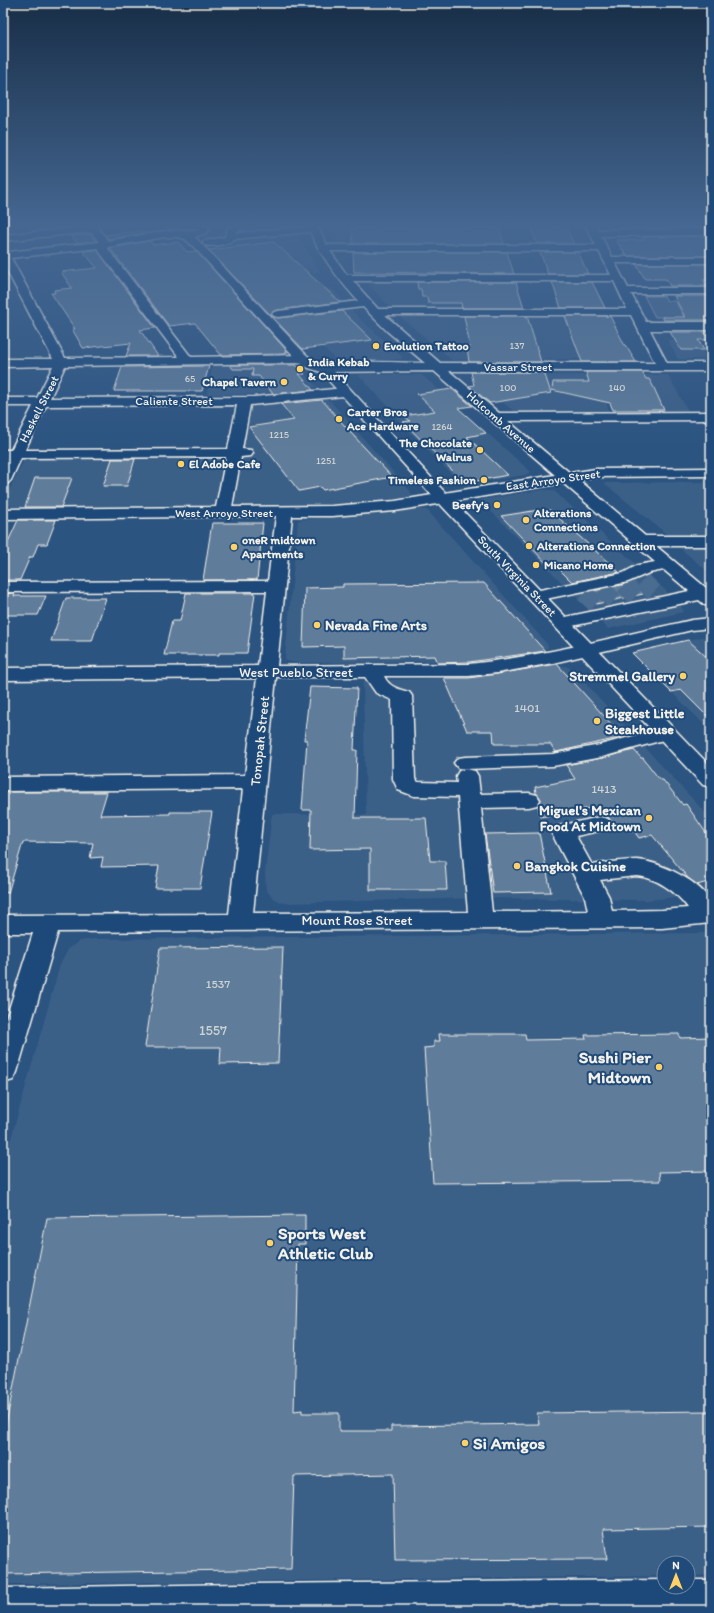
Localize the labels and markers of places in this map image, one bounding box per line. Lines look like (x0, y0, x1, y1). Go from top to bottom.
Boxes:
place label: Evolution Tattoo (384, 339, 469, 353)
marker: Evolution Tattoo (371, 341, 381, 351)
place label: India Kebab & Curry (308, 355, 370, 384)
marker: India Kebab & Curry (295, 364, 305, 374)
place label: Chapel Tavern (202, 375, 276, 390)
marker: Chapel Tavern (279, 377, 289, 387)
place label: Carter Bros Ace Hardware (346, 405, 419, 433)
marker: Carter Bros Ace Hardware (334, 414, 344, 424)
place label: The Chocolate Walrus (398, 436, 473, 464)
marker: The Chocolate Walrus (475, 445, 485, 455)
place label: El Adobe Cafe (189, 457, 261, 471)
marker: El Adobe Cafe (176, 459, 186, 469)
place label: Timeless Fashion (387, 473, 476, 487)
marker: Timeless Fashion (479, 475, 489, 485)
place label: Beefy's (452, 498, 490, 513)
marker: Beefy's (492, 500, 502, 510)
place label: Alterations Connections (533, 506, 598, 534)
marker: Alterations Connections (521, 515, 531, 525)
place label: oneR midtown Apartments (241, 533, 316, 562)
place label: Alterations Connection (536, 539, 656, 553)
marker: Alterations Connection (524, 541, 534, 551)
marker: oneR midtown Apartments (229, 542, 239, 552)
place label: Micano Home (544, 558, 614, 572)
marker: Micano Home (531, 560, 541, 570)
place label: Nevada Fine Arts (325, 617, 427, 634)
marker: Nevada Fine Arts (312, 620, 322, 630)
place label: Stremmel Gallery (569, 668, 675, 685)
marker: Stremmel Gallery (678, 671, 688, 681)
place label: Biggest Little Steakhouse (605, 705, 685, 738)
marker: Biggest Little Steakhouse (592, 716, 602, 726)
place label: Miguel's Mexican Food At Midtown (539, 802, 641, 835)
marker: Miguel's Mexican Food At Midtown (644, 813, 654, 823)
place label: Bangkok Cuisine (525, 858, 626, 875)
marker: Bangkok Cuisine (512, 861, 522, 871)
place label: Sushi Pier Midtown (579, 1047, 651, 1087)
marker: Sushi Pier Midtown (654, 1062, 664, 1072)
place label: Sports West Athletic Club (277, 1223, 373, 1263)
marker: Sports West Athletic Club (265, 1238, 275, 1248)
place label: Si Amigos (473, 1433, 546, 1454)
marker: Si Amigos (460, 1438, 470, 1448)

